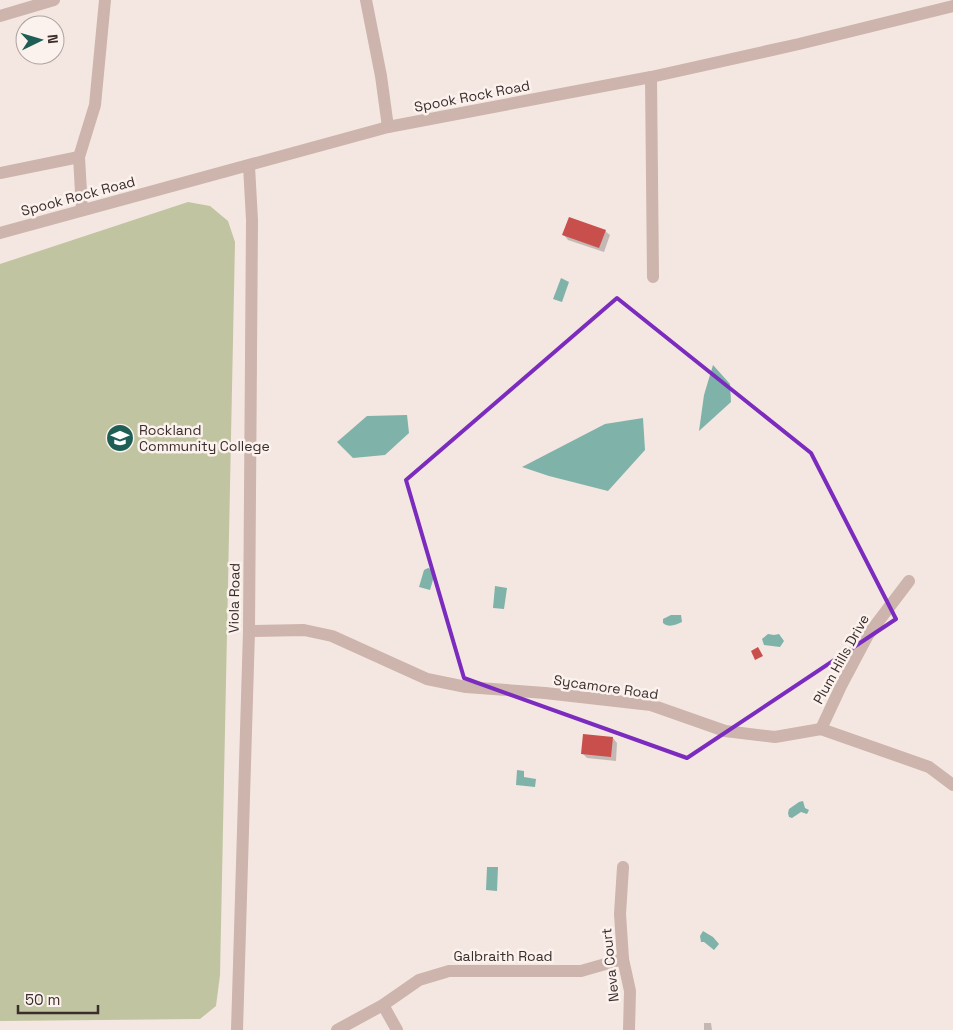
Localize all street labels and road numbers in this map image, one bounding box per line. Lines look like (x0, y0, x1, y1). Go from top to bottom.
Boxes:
street label: Spook Rock Road (413, 76, 531, 116)
street label: Spook Rock Road (19, 172, 137, 220)
street label: Viola Road (224, 563, 244, 633)
street label: Plum Hills Drive (809, 611, 873, 707)
street label: Sycamore Road (552, 671, 660, 703)
street label: Neva Court (597, 927, 623, 1003)
street label: Galbraith Road (453, 947, 553, 965)

